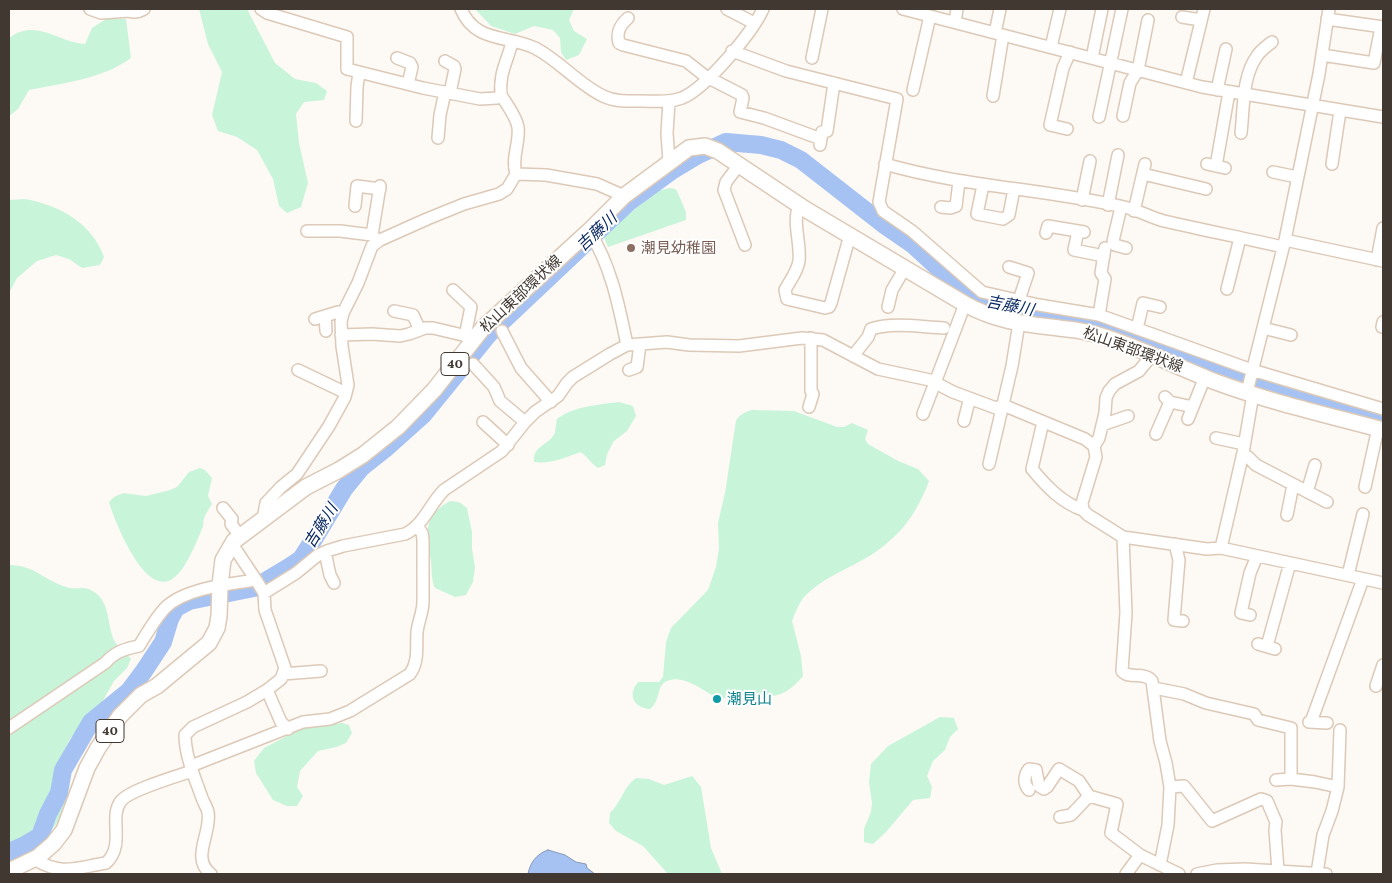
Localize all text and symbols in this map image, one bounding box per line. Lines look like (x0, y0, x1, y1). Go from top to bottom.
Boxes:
water label: 吉藤川 (573, 209, 621, 255)
place label: 潮見幼稚園 (641, 239, 716, 257)
marker: 潮見幼稚園 (625, 242, 637, 254)
street label: 松山東部環状線 (476, 252, 566, 336)
water label: 吉藤川 (985, 292, 1035, 320)
street label: 松山東部環状線 (1081, 324, 1185, 376)
road number: 40 (441, 352, 469, 376)
water label: 吉藤川 (300, 501, 342, 551)
place label: 潮見山 (727, 690, 772, 708)
marker: 潮見山 (711, 693, 723, 705)
road number: 40 (96, 719, 124, 742)

